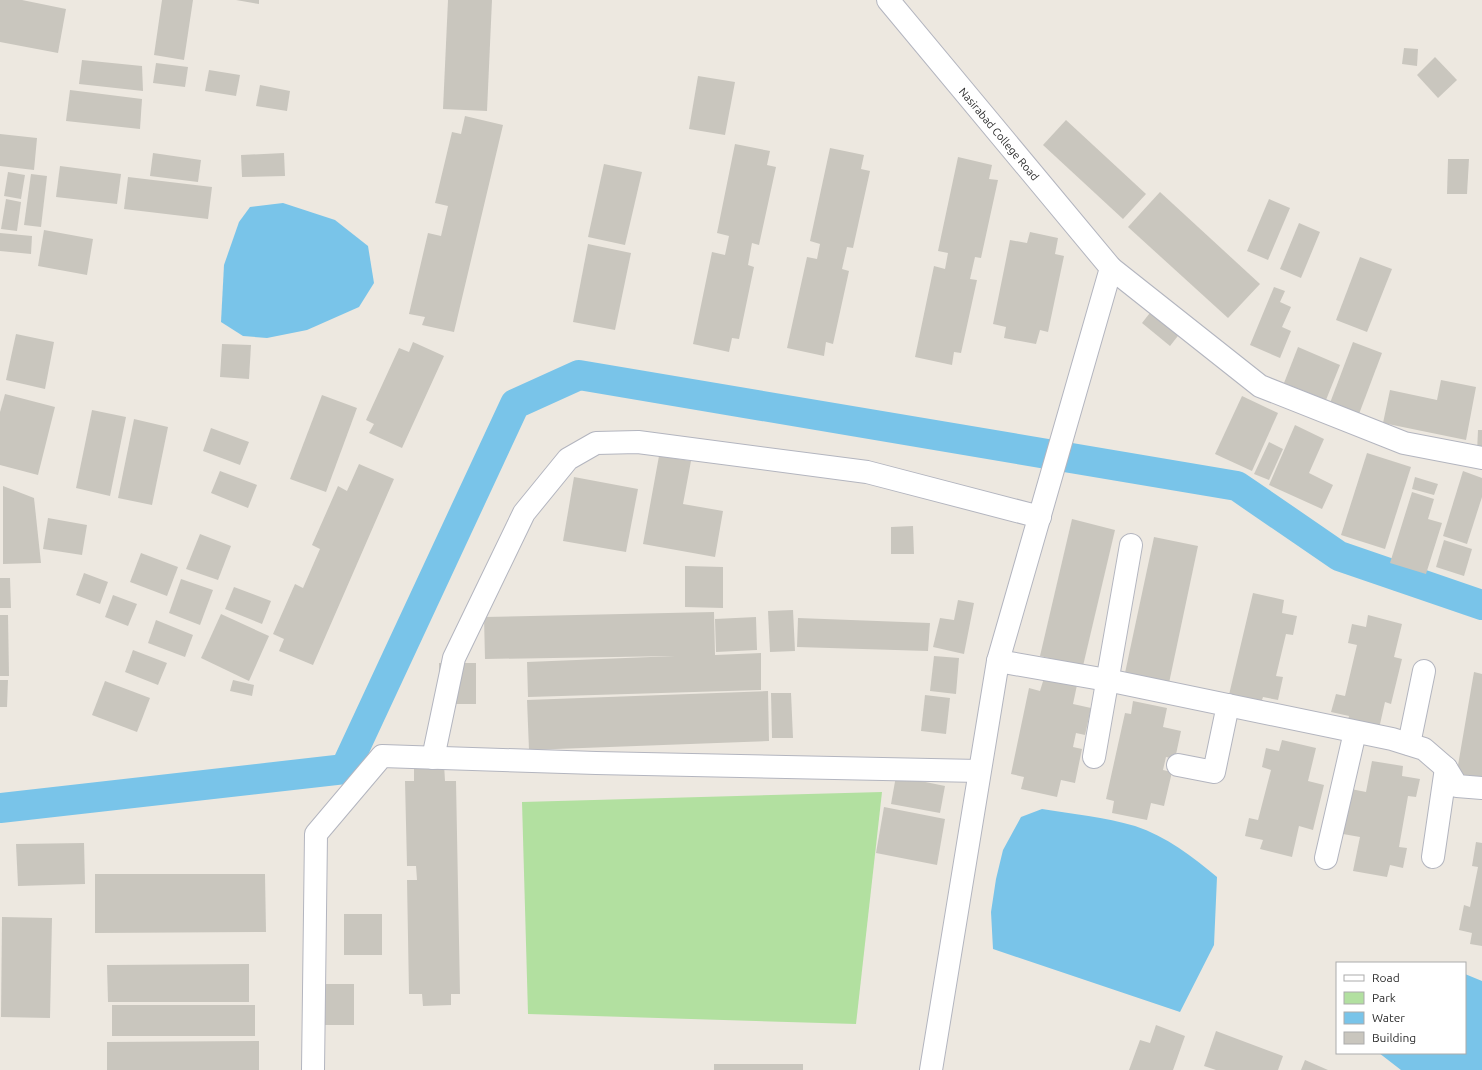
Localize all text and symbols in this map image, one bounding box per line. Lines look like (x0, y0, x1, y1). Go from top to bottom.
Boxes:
street label: Nasirabad College Road (957, 85, 1041, 183)
legend (1336, 962, 1466, 1054)
text: Road (1372, 971, 1400, 984)
text: Park (1372, 991, 1396, 1004)
text: Water (1372, 1011, 1405, 1024)
text: Building (1372, 1031, 1416, 1044)

